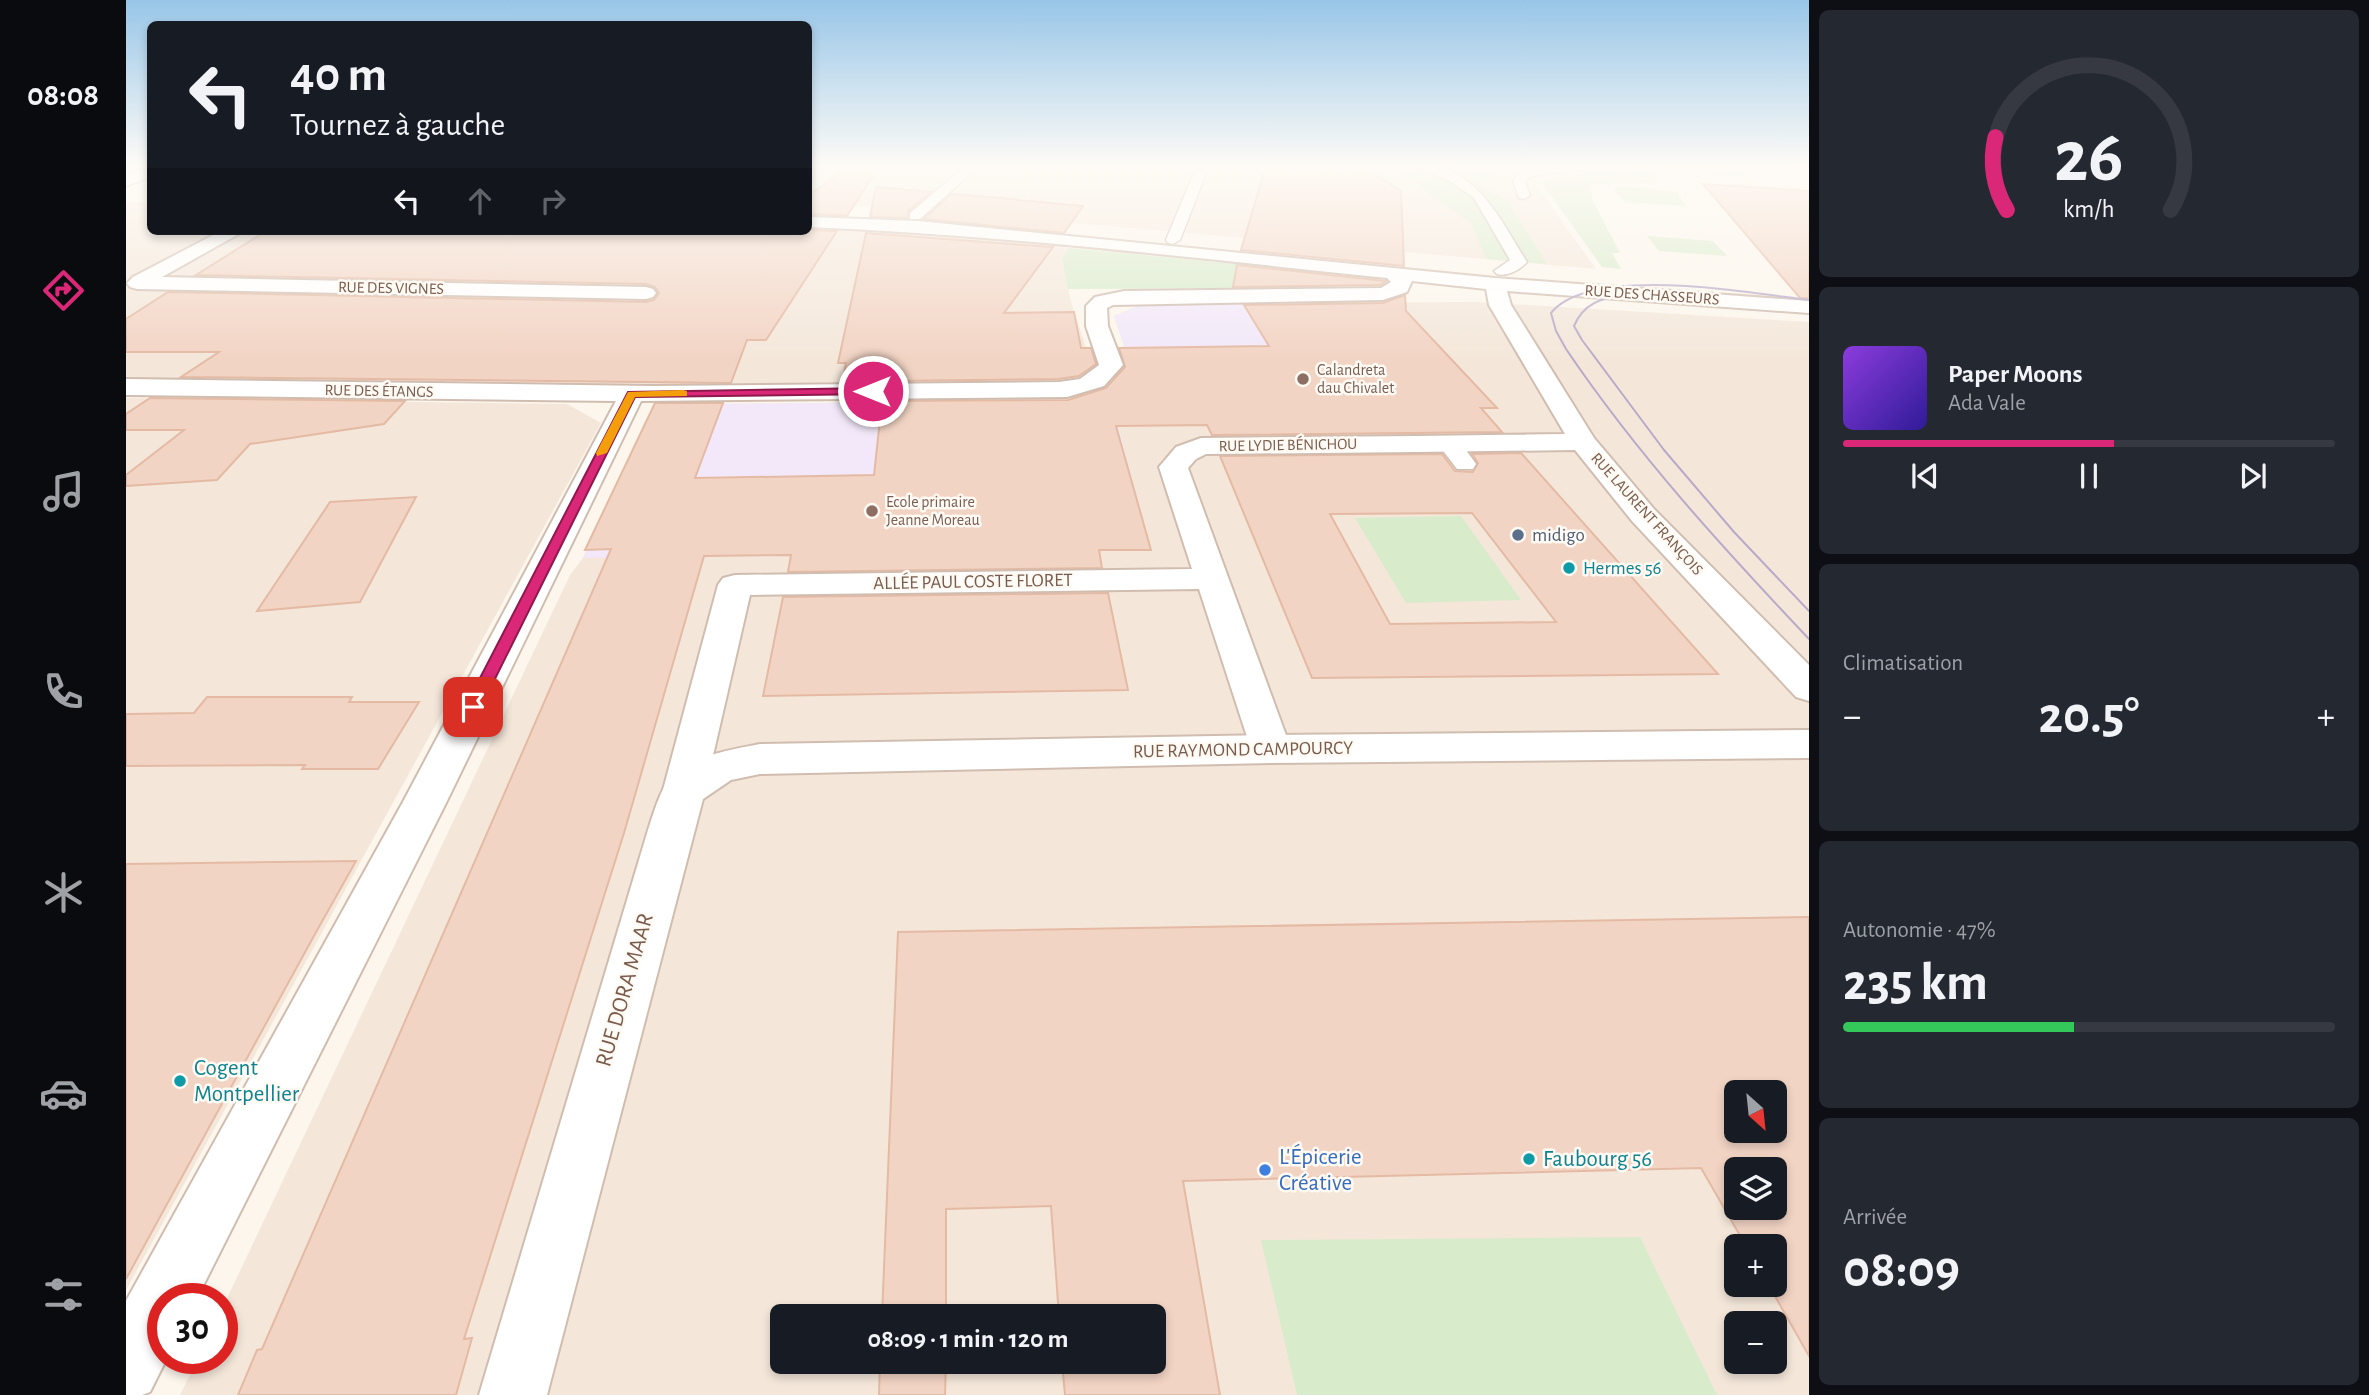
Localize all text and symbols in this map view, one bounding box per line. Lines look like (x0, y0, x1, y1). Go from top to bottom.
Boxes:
icon: left (175, 49, 266, 140)
text: 40 m (290, 51, 387, 100)
text: 08:08 (27, 79, 99, 111)
text: Tournez à gauche (290, 109, 505, 141)
text: 26 (2054, 122, 2124, 195)
icon: left (388, 182, 426, 220)
icon: ahead (461, 182, 499, 220)
icon: right (534, 182, 572, 220)
text: km/h (2063, 196, 2115, 221)
icon: directions (39, 266, 88, 315)
street label: RUE DES VIGNES (338, 279, 444, 297)
street label: RUE DES CHASSEURS (1584, 282, 1720, 308)
position arrow (836, 354, 910, 428)
text: Paper Moons (1948, 361, 2083, 387)
place label: Calandreta dau Chivalet (1317, 362, 1394, 396)
marker: Calandreta dau Chivalet (1295, 371, 1311, 387)
street label: RUE DES ÉTANGS (324, 380, 434, 400)
text: Ada Vale (1948, 392, 2026, 415)
street label: RUE LYDIE BÉNICHOU (1219, 434, 1357, 454)
street label: RUE LAURENT FRANÇOIS (1588, 450, 1706, 578)
icon: previous (1906, 457, 1944, 495)
icon: pause (2070, 457, 2108, 495)
icon: next (2234, 457, 2272, 495)
icon: music (39, 467, 88, 516)
place label: Ecole primaire Jeanne Moreau (886, 494, 980, 528)
marker: Ecole primaire Jeanne Moreau (864, 503, 880, 519)
place label: midigo (1532, 526, 1585, 545)
marker: midigo (1510, 527, 1526, 543)
place label: Hermes 56 (1583, 559, 1662, 578)
marker: Hermes 56 (1561, 560, 1577, 576)
street label: ALLÉE PAUL COSTE FLORET (873, 569, 1073, 593)
text: Climatisation (1843, 652, 1963, 675)
icon: phone (39, 667, 88, 716)
pin (443, 677, 503, 737)
icon: arrive (454, 688, 492, 726)
text: 20.5° (2038, 690, 2140, 742)
text: − (1843, 698, 1861, 736)
text: + (2317, 698, 2335, 736)
street label: RUE RAYMOND CAMPOURCY (1133, 739, 1353, 761)
icon: climate (39, 868, 88, 917)
street label: RUE DORA MAAR (592, 911, 658, 1069)
text: Autonomie · 47% (1843, 919, 1996, 942)
text: 235 km (1843, 957, 1988, 1009)
place label: Cogent Montpellier (194, 1057, 300, 1106)
icon: car (39, 1069, 88, 1118)
marker: Cogent Montpellier (172, 1073, 188, 1089)
north arrow (1724, 1080, 1787, 1143)
map controls (1724, 1080, 1787, 1374)
place label: L'Épicerie Créative (1279, 1143, 1362, 1195)
place label: Faubourg 56 (1543, 1148, 1652, 1171)
marker: Faubourg 56 (1521, 1151, 1537, 1167)
button: layers (1724, 1157, 1787, 1220)
marker: L'Épicerie Créative (1257, 1162, 1273, 1178)
text: Arrivée (1843, 1206, 1907, 1229)
button: + (1724, 1234, 1787, 1297)
text: 08:09 (1843, 1244, 1960, 1296)
icon: filters (39, 1270, 88, 1319)
speed limit sign: 30 (147, 1283, 238, 1374)
button: − (1724, 1311, 1787, 1374)
text: 08:09 · 1 min · 120 m (868, 1326, 1068, 1352)

